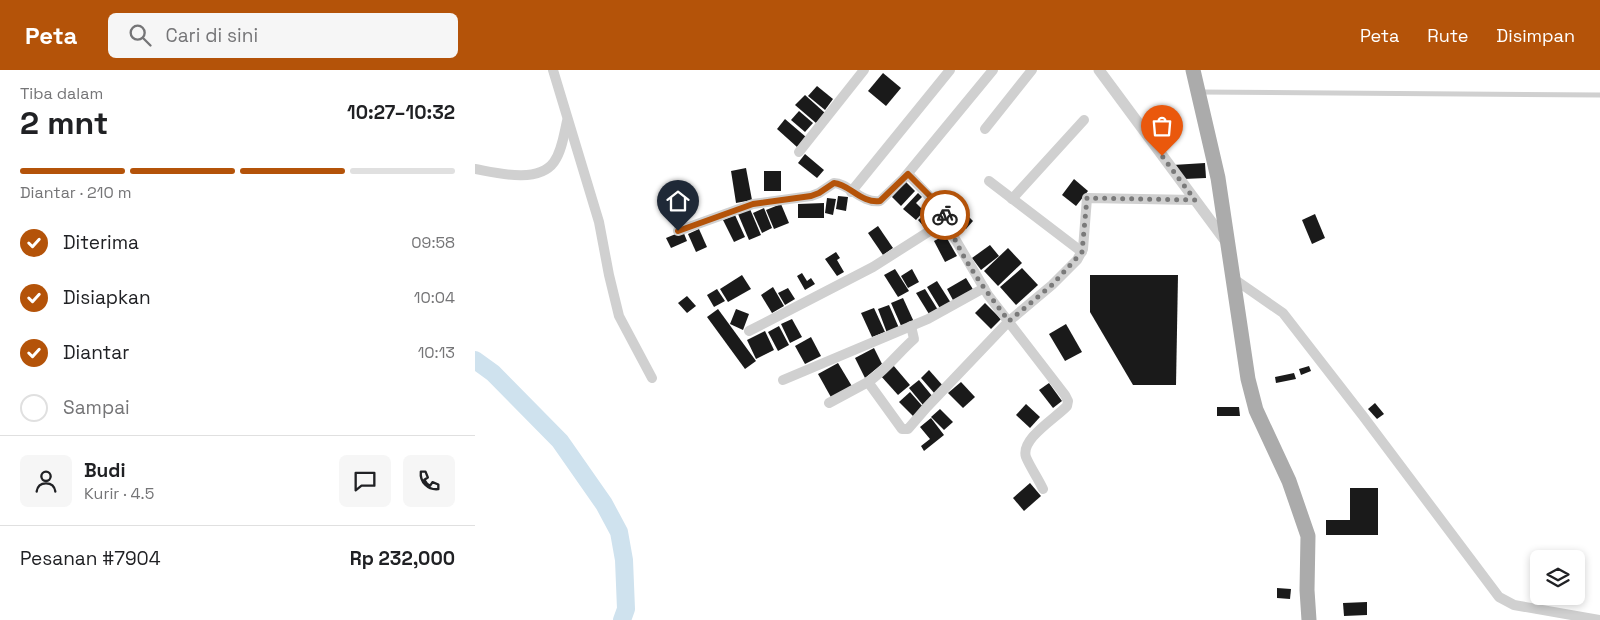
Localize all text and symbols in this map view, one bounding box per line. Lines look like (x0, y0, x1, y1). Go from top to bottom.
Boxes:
search box (108, 13, 458, 58)
text: Peta (25, 20, 78, 51)
icon: search (126, 21, 154, 49)
text: Cari di sini (166, 23, 258, 48)
text: Peta (1360, 24, 1399, 47)
text: Rute (1427, 24, 1468, 47)
text: Disimpan (1496, 24, 1575, 47)
text: Tiba dalam (20, 83, 103, 104)
text: 10:27–10:32 (347, 100, 455, 125)
text: 2 mnt (20, 103, 108, 143)
pin (1141, 105, 1183, 156)
icon: bag (1148, 112, 1176, 140)
pin (657, 180, 699, 231)
text: Diantar · 210 m (20, 182, 132, 203)
icon: home (664, 187, 692, 215)
courier (920, 190, 970, 240)
icon: bike (931, 201, 959, 229)
icon: check (20, 229, 48, 257)
text: Diterima (63, 230, 139, 255)
text: 09:58 (411, 232, 455, 253)
icon: check (20, 284, 48, 312)
text: Disiapkan (63, 285, 151, 310)
text: 10:04 (414, 287, 455, 308)
icon: check (20, 339, 48, 367)
text: Diantar (63, 340, 129, 365)
text: 10:13 (418, 342, 455, 363)
text: Sampai (63, 395, 130, 420)
button: person (20, 455, 72, 507)
button: chat (339, 455, 391, 507)
button: phone (403, 455, 455, 507)
text: Budi (84, 458, 126, 483)
text: Kurir · 4.5 (84, 483, 154, 504)
text: Pesanan #7904 (20, 546, 161, 571)
text: Rp 232,000 (350, 546, 455, 571)
map controls (1530, 550, 1585, 605)
button: layers (1530, 550, 1585, 605)

